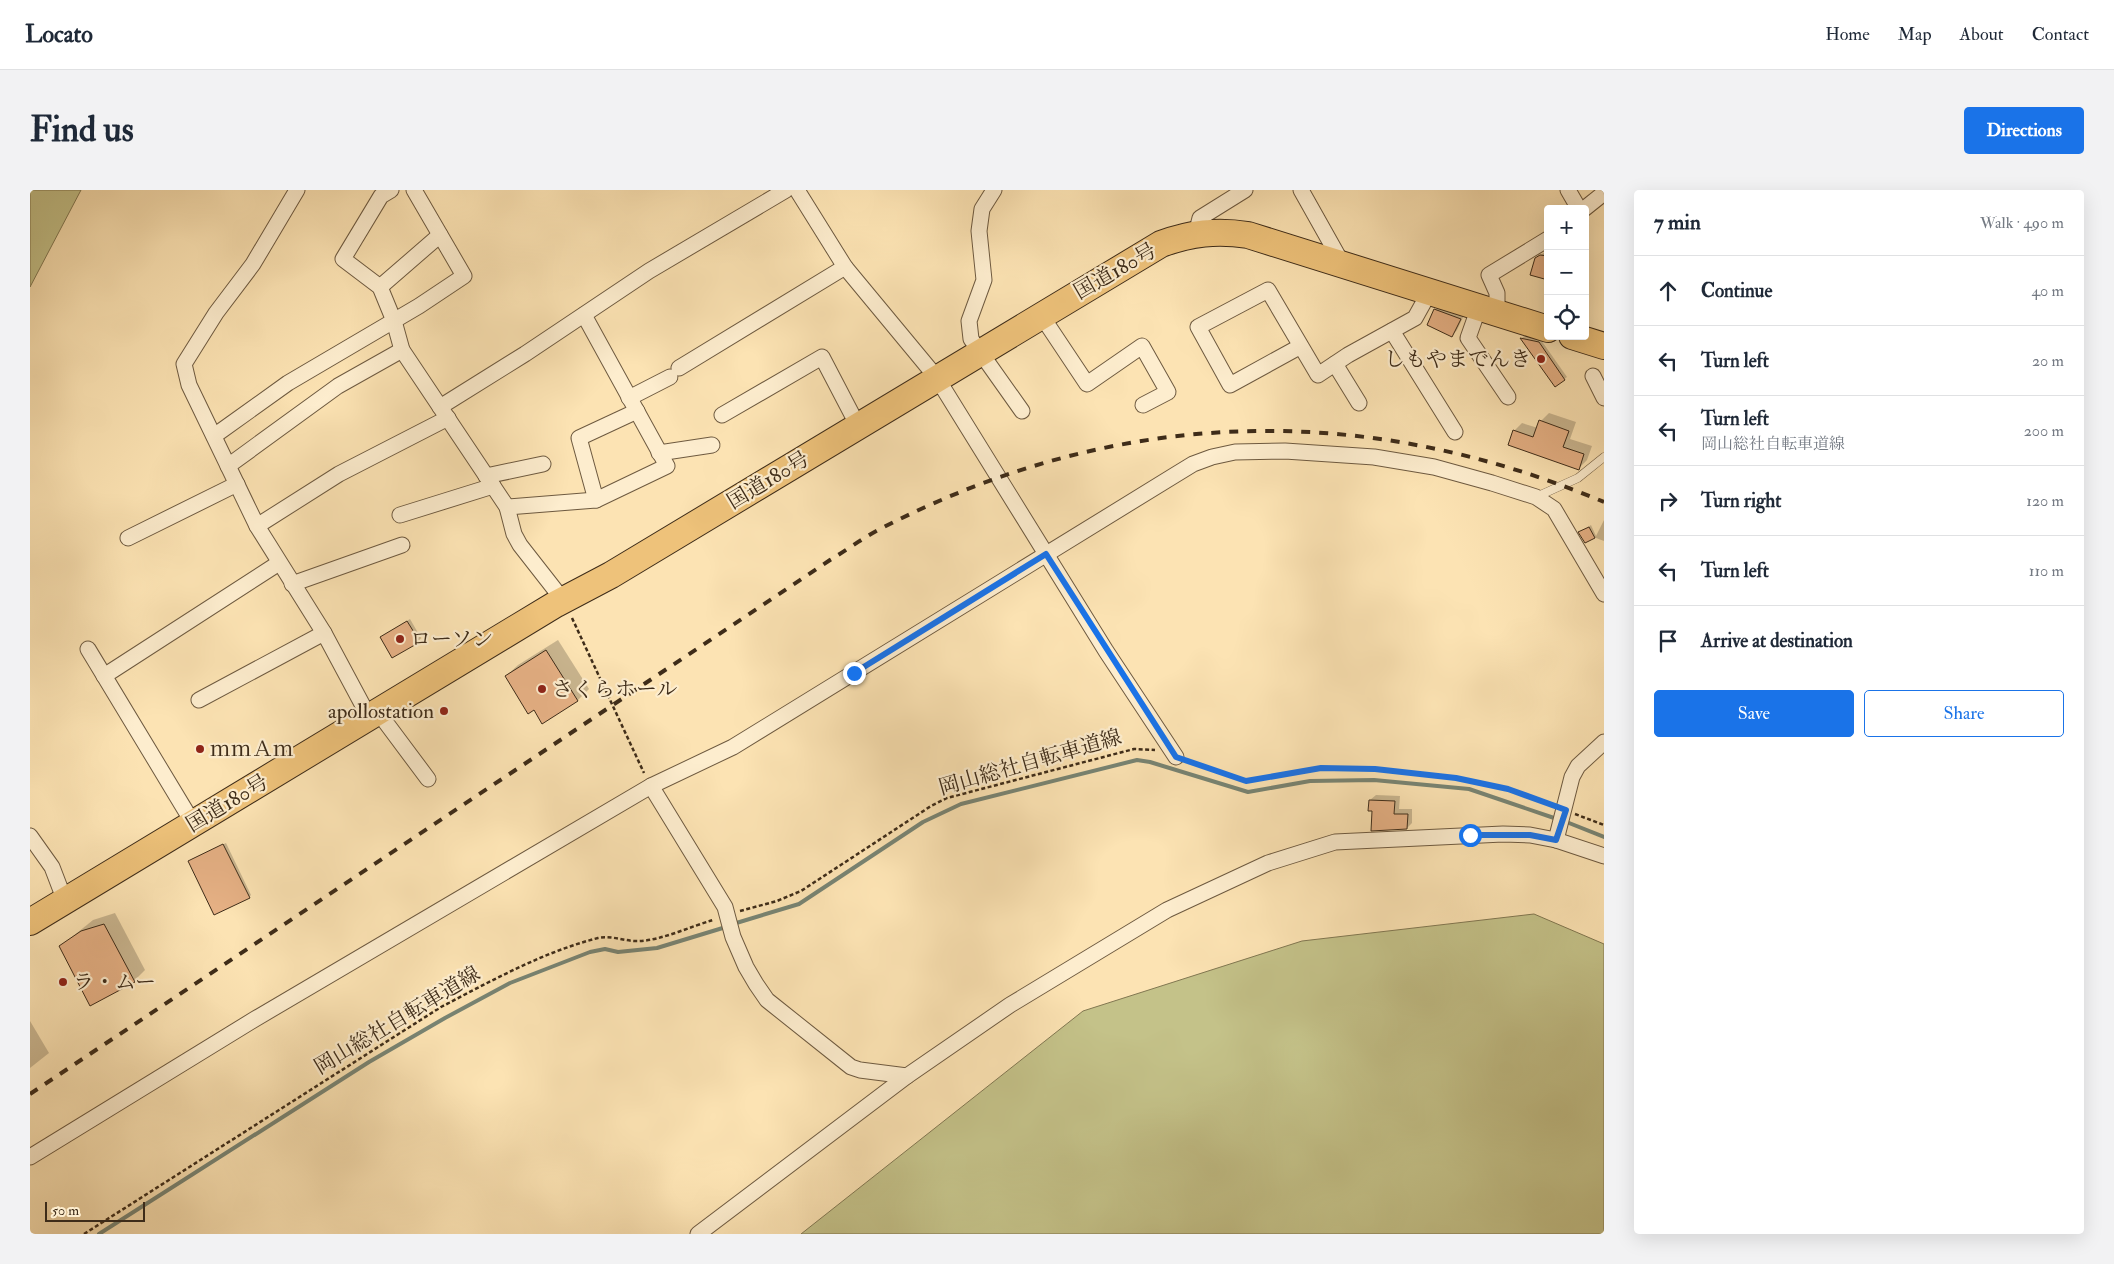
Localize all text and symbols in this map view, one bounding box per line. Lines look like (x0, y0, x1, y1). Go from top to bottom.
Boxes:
text: Locato (25, 19, 93, 50)
text: Home (1825, 23, 1870, 46)
text: Map (1898, 23, 1932, 46)
text: About (1960, 23, 2004, 46)
text: Contact (2032, 23, 2089, 46)
button: Directions (1964, 107, 2084, 154)
text: Find us (30, 108, 134, 152)
map controls (1544, 205, 1589, 340)
button: + (1544, 205, 1589, 250)
text: 7 min (1654, 209, 1701, 236)
text: Walk · 490 m (1980, 213, 2064, 233)
street label: 国道180号 (1069, 237, 1161, 306)
button: − (1544, 250, 1589, 295)
icon: ahead (1654, 277, 1682, 305)
text: Continue (1701, 279, 1772, 303)
text: 40 m (2031, 281, 2064, 301)
button: locate (1544, 295, 1589, 340)
place label: しもやまでんき (1384, 346, 1531, 373)
icon: left (1654, 347, 1682, 375)
text: Turn left (1701, 349, 1769, 373)
text: 20 m (2032, 351, 2064, 371)
marker: しもやまでんき (1535, 353, 1547, 365)
text: Turn left (1701, 407, 1769, 431)
icon: left (1654, 417, 1682, 445)
text: 200 m (2024, 421, 2064, 441)
text: 岡山総社自転車道線 (1701, 434, 1845, 454)
street label: 国道180号 (722, 445, 814, 515)
icon: right (1654, 487, 1682, 515)
text: Turn right (1701, 489, 1781, 513)
text: 120 m (2026, 491, 2064, 511)
icon: left (1654, 557, 1682, 585)
text: Turn left (1701, 559, 1769, 583)
text: 110 m (2029, 561, 2064, 581)
place label: ローソン (410, 626, 493, 653)
icon: arrive (1654, 627, 1682, 655)
text: Arrive at destination (1701, 629, 1853, 653)
marker: ローソン (394, 633, 406, 645)
route end (843, 662, 866, 685)
place label: さくらホール (552, 676, 678, 703)
marker: さくらホール (536, 683, 548, 695)
button: Save (1654, 690, 1854, 737)
button: Share (1864, 690, 2064, 737)
place label: apollostation (328, 698, 434, 725)
marker: apollostation (438, 705, 450, 717)
street label: 岡山総社自転車道線 (936, 723, 1125, 802)
place label: ｍｍＡｍ (210, 736, 294, 763)
marker: ｍｍＡｍ (194, 743, 206, 755)
street label: 国道180号 (181, 768, 273, 838)
route start (1459, 824, 1482, 847)
street label: 岡山総社自転車道線 (309, 960, 485, 1081)
place label: ラ・ムー (73, 969, 156, 996)
marker: ラ・ムー (57, 976, 69, 988)
scale bar (45, 1199, 145, 1222)
text: 50 m (52, 1202, 79, 1219)

